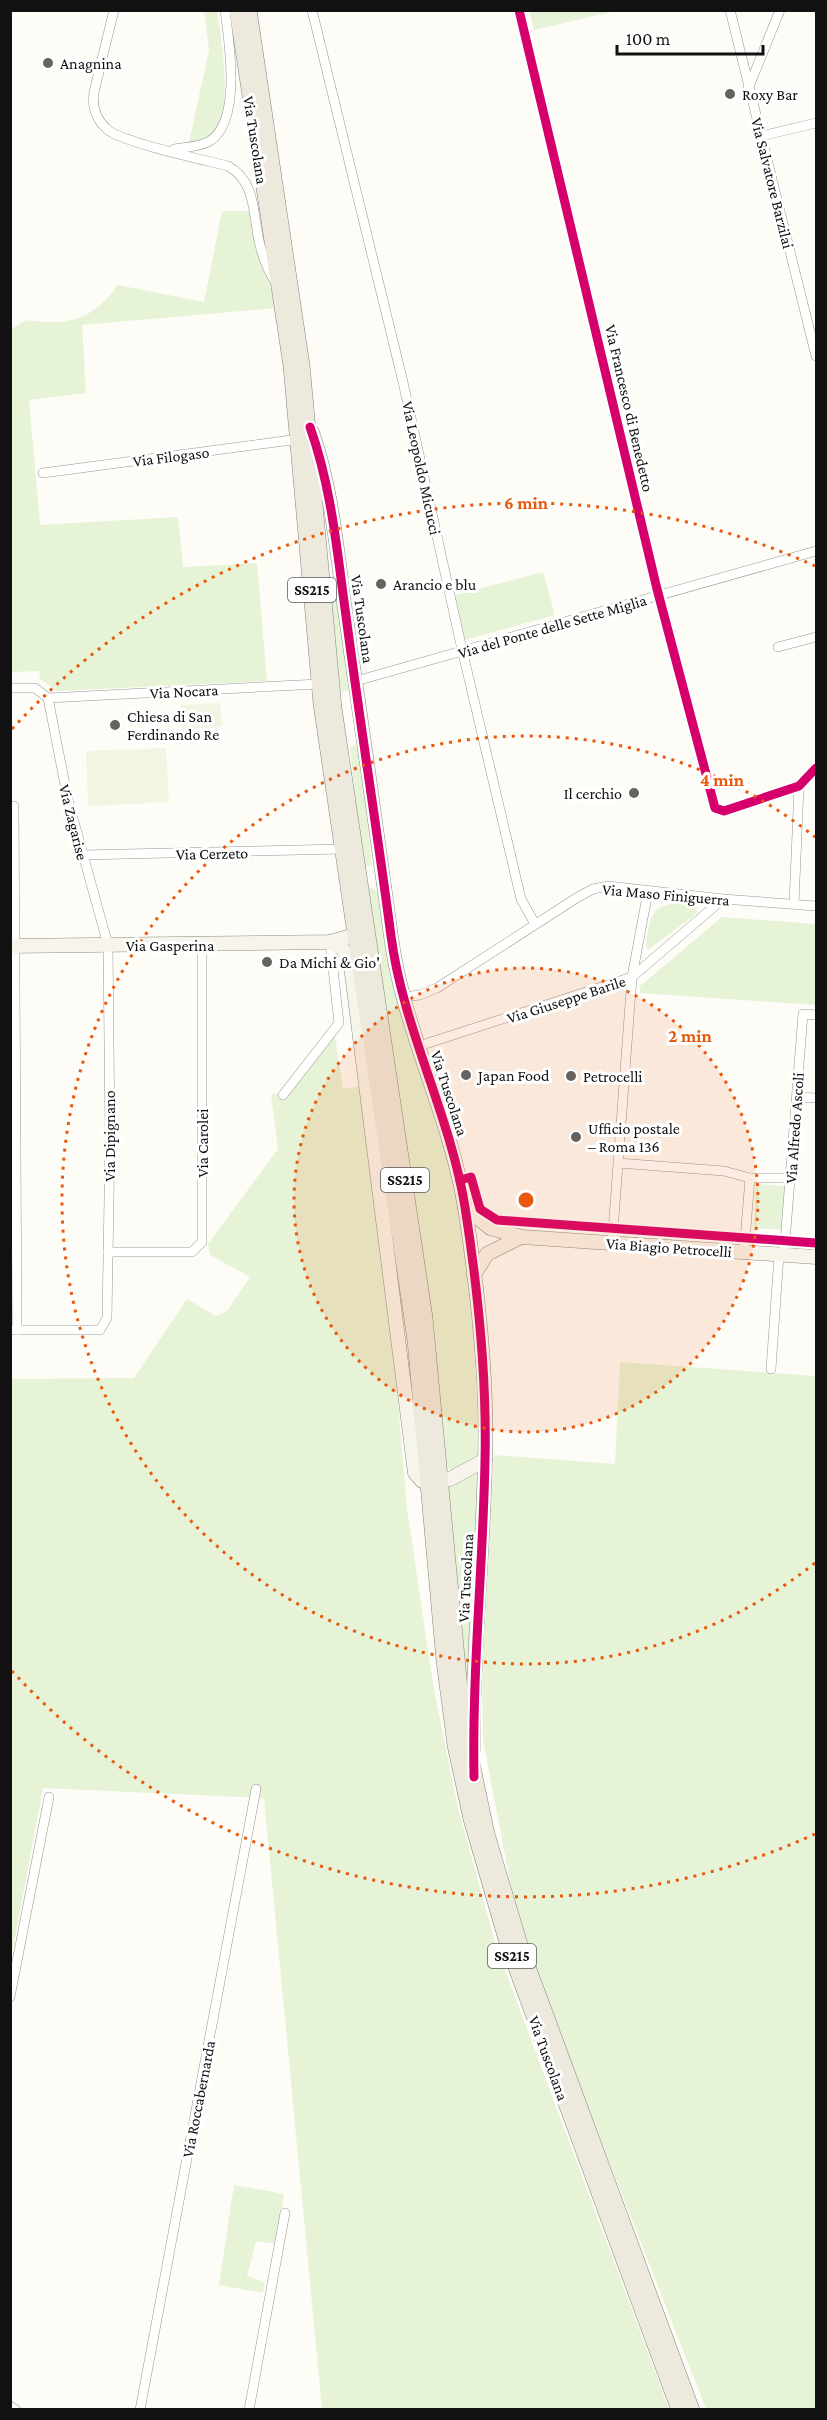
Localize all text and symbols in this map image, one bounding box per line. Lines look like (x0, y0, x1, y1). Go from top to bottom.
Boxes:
scale bar (617, 18, 762, 56)
text: 100 m (626, 29, 671, 49)
place label: Anagnina (60, 55, 122, 73)
marker: Anagnina (41, 56, 55, 70)
place label: Roxy Bar (742, 86, 798, 104)
marker: Roxy Bar (723, 87, 737, 101)
street label: Via Tuscolana (240, 95, 271, 186)
street label: Via Salvatore Barzilai (748, 116, 797, 250)
street label: Via Francesco di Benedetto (602, 323, 657, 493)
street label: Via Leopoldo Micucci (398, 400, 444, 537)
street label: Via Filogaso (132, 443, 210, 471)
text: 6 min (504, 493, 549, 513)
street label: Via Tuscolana (348, 574, 377, 665)
place label: Arancio e blu (393, 576, 477, 593)
marker: Arancio e blu (374, 577, 388, 591)
road number: SS215 (288, 578, 336, 602)
street label: Via del Ponte delle Sette Miglia (456, 591, 649, 663)
street label: Via Nocara (149, 681, 219, 702)
place label: Chiesa di San Ferdinando Re (127, 708, 219, 743)
marker: Chiesa di San Ferdinando Re (108, 718, 122, 732)
text: 4 min (700, 770, 745, 790)
street label: Via Zagarise (55, 782, 91, 862)
place label: Il cerchio (564, 785, 622, 802)
marker: Il cerchio (627, 786, 641, 800)
street label: Via Cerzeto (176, 844, 248, 863)
street label: Via Maso Finiguerra (601, 880, 731, 910)
street label: Via Gasperina (126, 937, 215, 955)
place label: Da Michi & Gio' (279, 954, 380, 971)
marker: Da Michi & Gio' (260, 955, 274, 969)
street label: Via Giuseppe Barile (505, 972, 628, 1028)
text: 2 min (668, 1026, 712, 1046)
street label: Via Tuscolana (428, 1048, 472, 1139)
place label: Japan Food (476, 1067, 550, 1085)
marker: Japan Food (459, 1068, 473, 1082)
place label: Petrocelli (583, 1068, 643, 1085)
marker: Petrocelli (564, 1069, 578, 1083)
street label: Via Alfredo Ascoli (782, 1072, 807, 1184)
street label: Via Dipignano (101, 1090, 119, 1182)
street label: Via Carolei (194, 1109, 211, 1177)
place label: Ufficio postale – Roma 136 (588, 1120, 680, 1155)
marker: Ufficio postale – Roma 136 (569, 1130, 583, 1144)
road number: SS215 (381, 1168, 429, 1192)
centre of rings (516, 1190, 536, 1210)
street label: Via Biagio Petrocelli (605, 1235, 732, 1261)
street label: Via Tuscolana (455, 1533, 476, 1623)
road number: SS215 (488, 1944, 536, 1968)
street label: Via Tuscolana (525, 2013, 572, 2103)
street label: Via Roccabernarda (179, 2039, 218, 2159)

